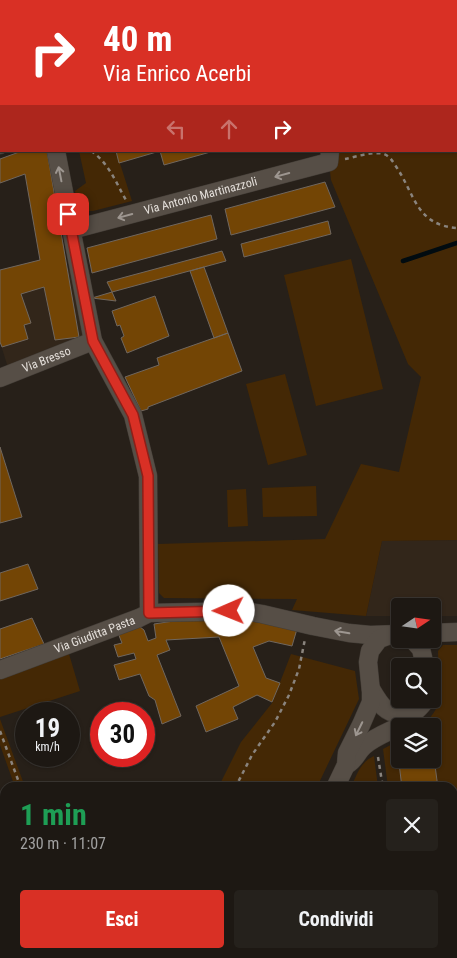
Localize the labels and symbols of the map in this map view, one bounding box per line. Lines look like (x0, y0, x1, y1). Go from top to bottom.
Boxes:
one-way arrow (55, 166, 64, 182)
one-way arrow (274, 171, 290, 180)
street label: Via Antonio Martinazzoli (143, 174, 259, 217)
pin (47, 193, 89, 235)
one-way arrow (117, 212, 133, 222)
street label: Via Bresso (20, 344, 73, 375)
position arrow (202, 584, 254, 636)
north arrow (391, 598, 441, 648)
street label: Via Giuditta Pasta (52, 613, 137, 656)
one-way arrow (334, 627, 350, 637)
speed limit sign: 30 (90, 702, 155, 767)
one-way arrow (354, 721, 363, 736)

